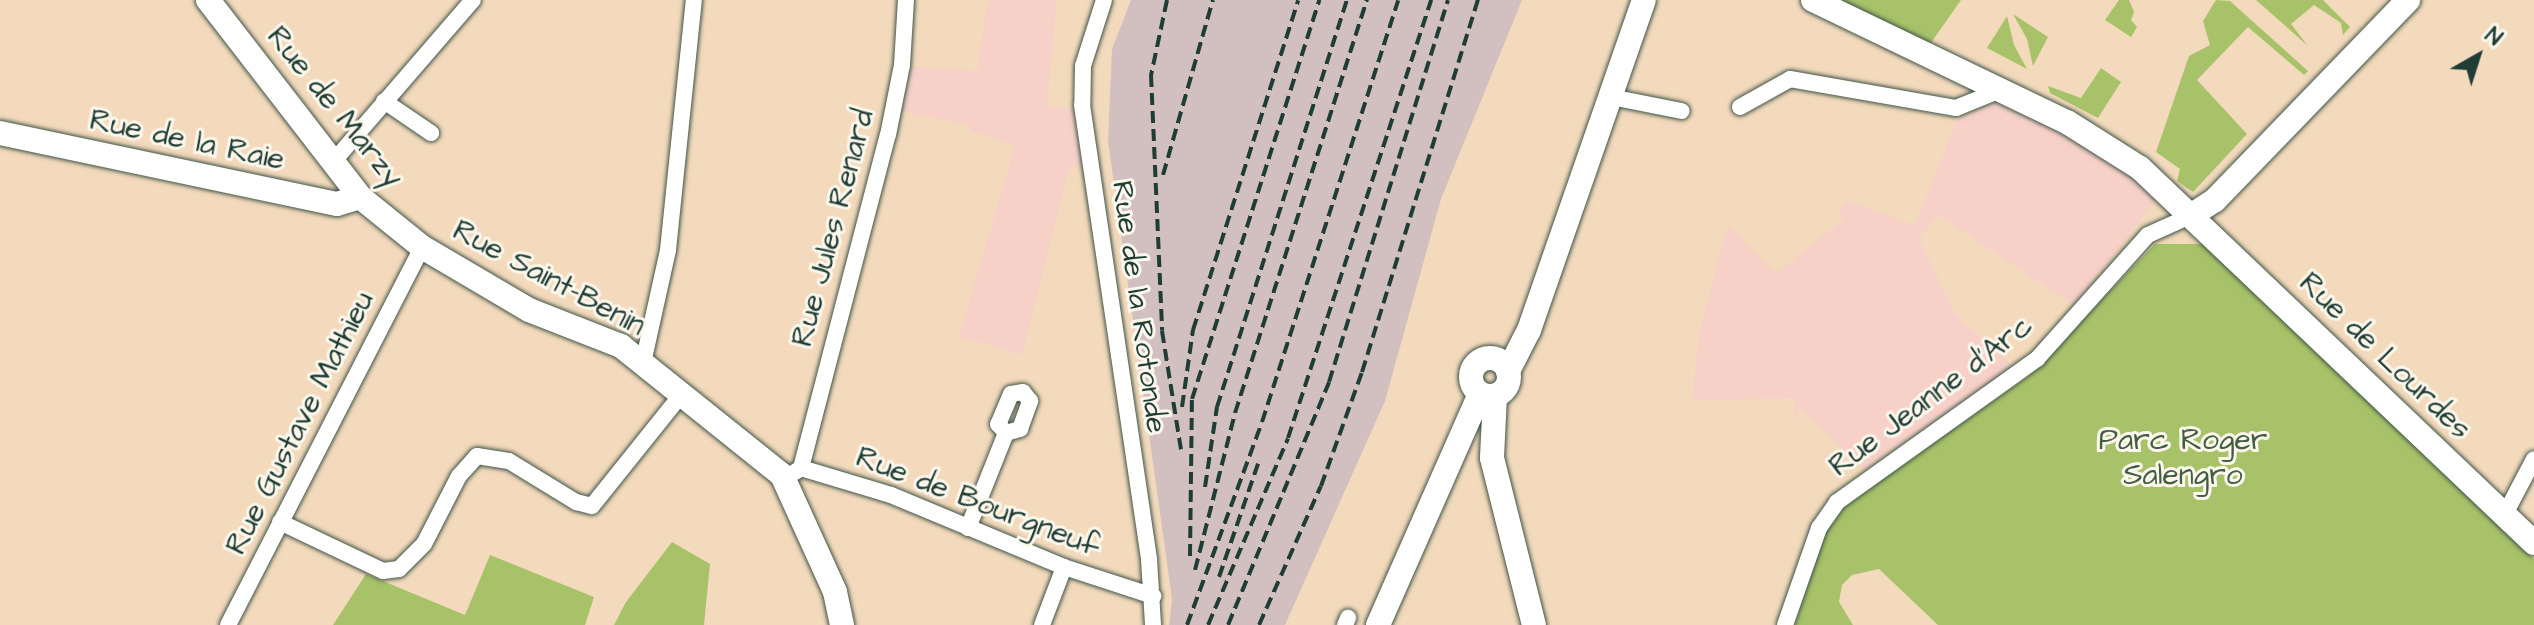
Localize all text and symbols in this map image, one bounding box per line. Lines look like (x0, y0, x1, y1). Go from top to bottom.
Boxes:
north arrow (2438, 16, 2518, 96)
street label: Rue de Marzy (259, 19, 411, 195)
text: N (2478, 21, 2509, 53)
street label: Rue de la Raie (86, 102, 288, 178)
street label: Rue Jules Renard (784, 106, 882, 350)
street label: Rue de la Rotonde (1103, 179, 1175, 435)
street label: Rue Saint-Benin (447, 212, 651, 344)
street label: Rue de Lourdes (2292, 265, 2478, 447)
street label: Rue Gustave Mathieu (218, 286, 382, 560)
street label: Rue Jeanne d'Arc (1822, 308, 2040, 484)
park label: Parc Roger Salengro (2099, 422, 2267, 492)
street label: Rue de Bourgneuf (851, 439, 1105, 565)

